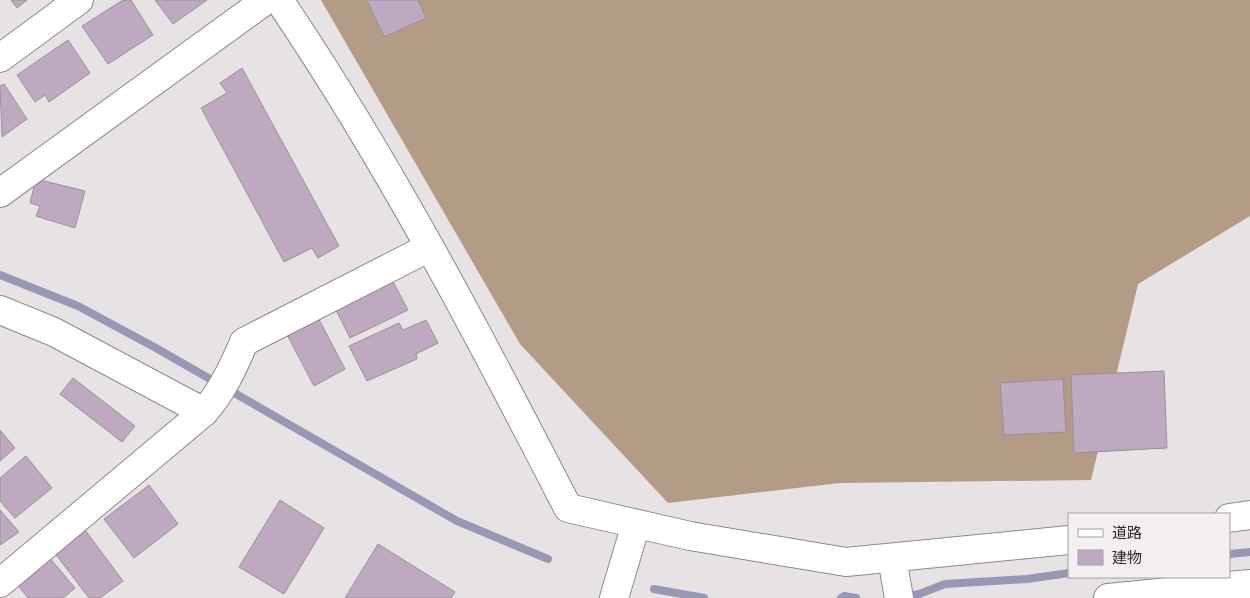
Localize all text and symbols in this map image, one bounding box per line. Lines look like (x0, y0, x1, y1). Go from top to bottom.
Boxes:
legend (1068, 513, 1230, 578)
text: 道路 (1112, 525, 1142, 544)
text: 建物 (1112, 550, 1142, 569)

